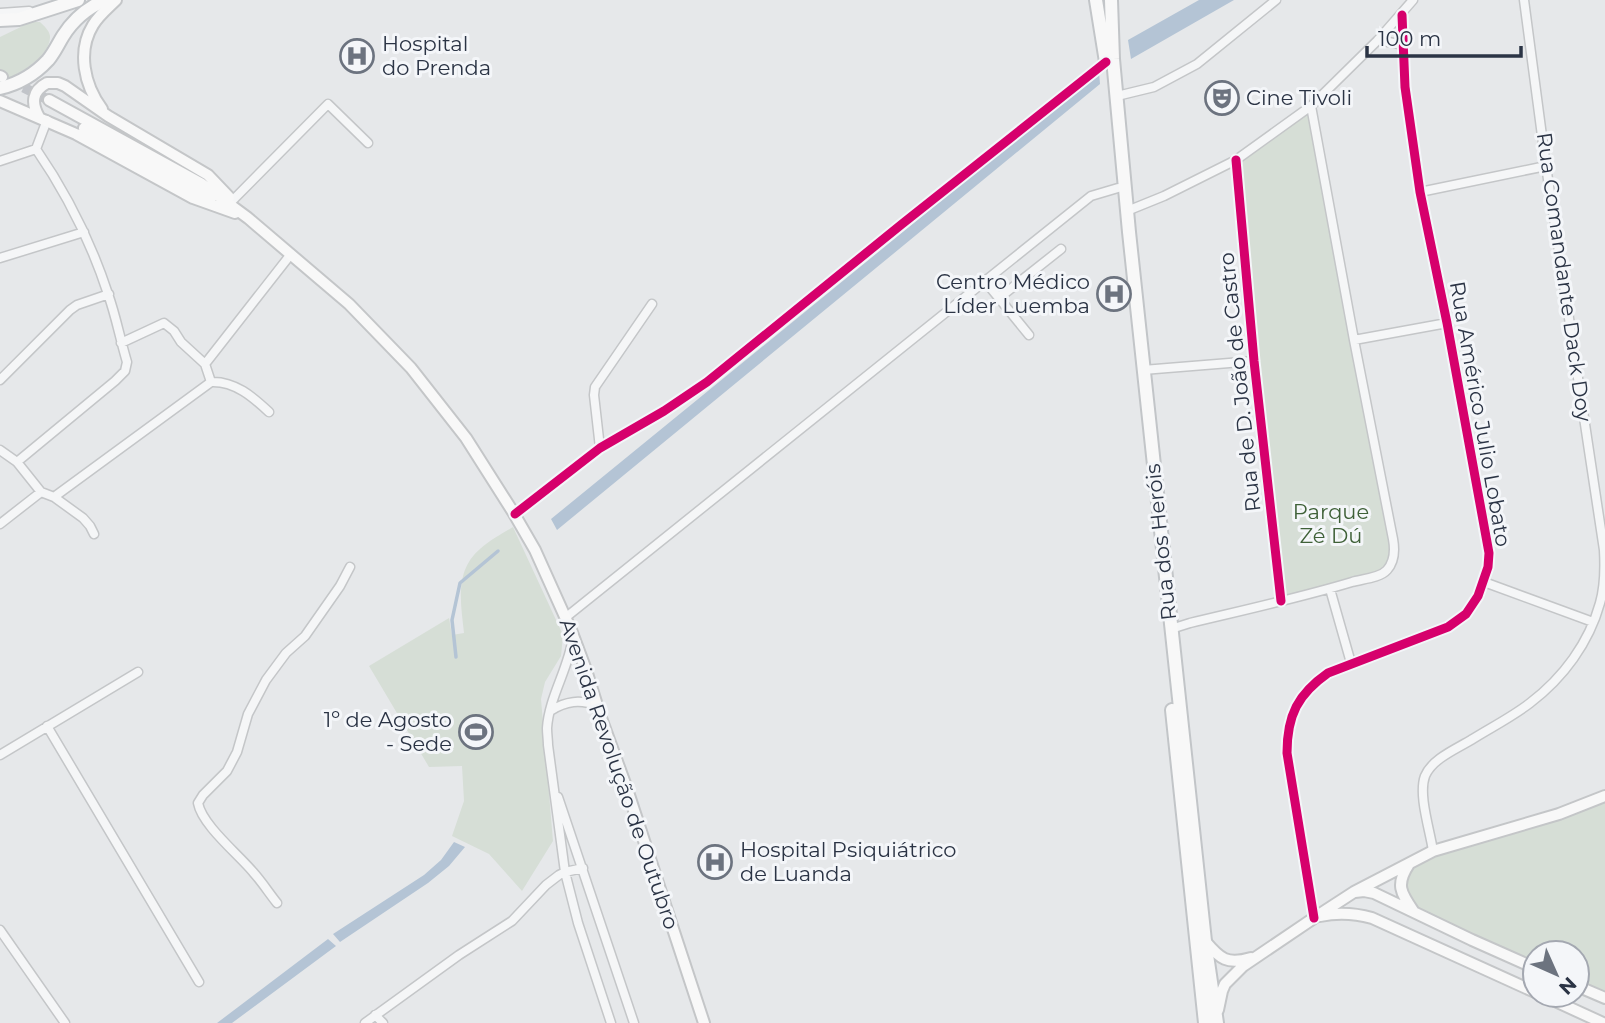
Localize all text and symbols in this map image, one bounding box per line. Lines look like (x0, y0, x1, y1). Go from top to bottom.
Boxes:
scale bar (1367, 14, 1521, 58)
text: 100 m (1378, 26, 1441, 51)
place label: Hospital do Prenda (382, 31, 491, 80)
hospital icon: Hospital do Prenda (338, 37, 376, 75)
theatre icon: Cine Tivoli (1203, 79, 1241, 117)
place label: Cine Tivoli (1246, 85, 1352, 110)
street label: Rua Comandante Dack Doy (1532, 131, 1597, 424)
street label: Rua de D. João de Castro (1213, 251, 1266, 513)
place label: Centro Médico Líder Luemba (936, 269, 1090, 318)
hospital icon: Centro Médico Líder Luemba (1095, 275, 1133, 313)
street label: Rua Américo Julio Lobato (1445, 279, 1516, 549)
street label: Rua dos Heróis (1140, 463, 1181, 622)
park label: Parque Zé Dú (1293, 499, 1369, 548)
street label: Avenida Revolução de Outubro (554, 615, 685, 933)
place label: 1º de Agosto - Sede (324, 707, 452, 756)
sports icon: 1º de Agosto - Sede (457, 713, 495, 751)
place label: Hospital Psiquiátrico de Luanda (740, 837, 956, 886)
hospital icon: Hospital Psiquiátrico de Luanda (696, 843, 734, 881)
north arrow (1521, 939, 1591, 1009)
text: N (1554, 972, 1581, 999)

